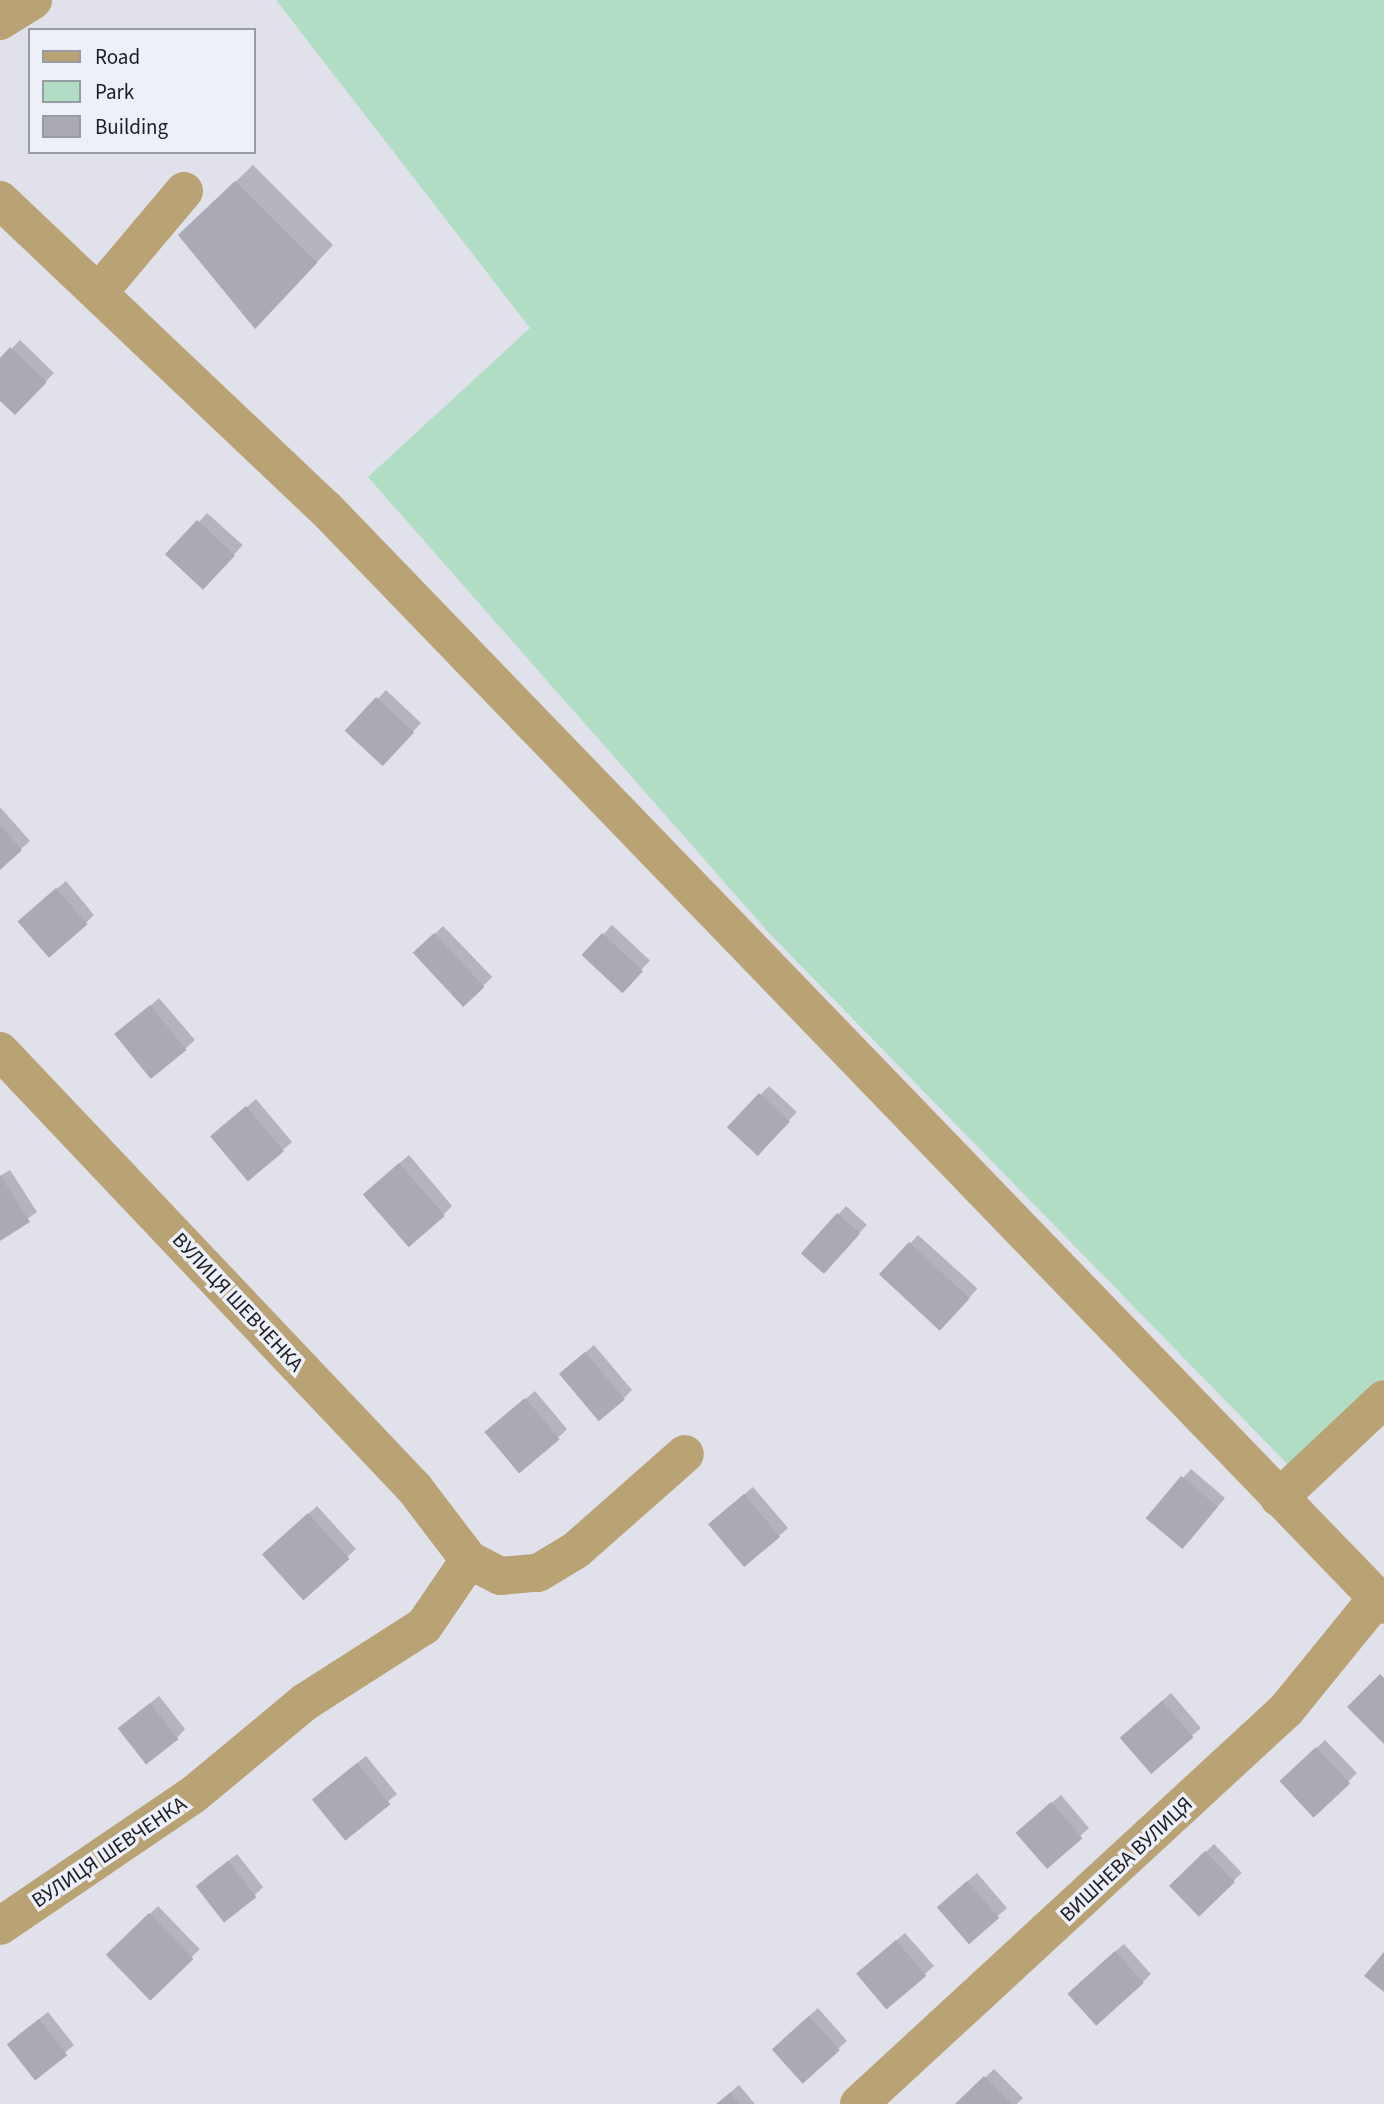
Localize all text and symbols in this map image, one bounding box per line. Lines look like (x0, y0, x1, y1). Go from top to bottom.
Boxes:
legend (28, 28, 256, 154)
text: Road (95, 42, 140, 72)
text: Park (95, 77, 134, 107)
text: Building (95, 112, 168, 142)
street label: ВУЛИЦЯ ШЕВЧЕНКА (167, 1227, 309, 1377)
street label: ВУЛИЦЯ ШЕВЧЕНКА (27, 1791, 191, 1913)
street label: ВИШНЕВА ВУЛИЦЯ (1055, 1791, 1197, 1927)

